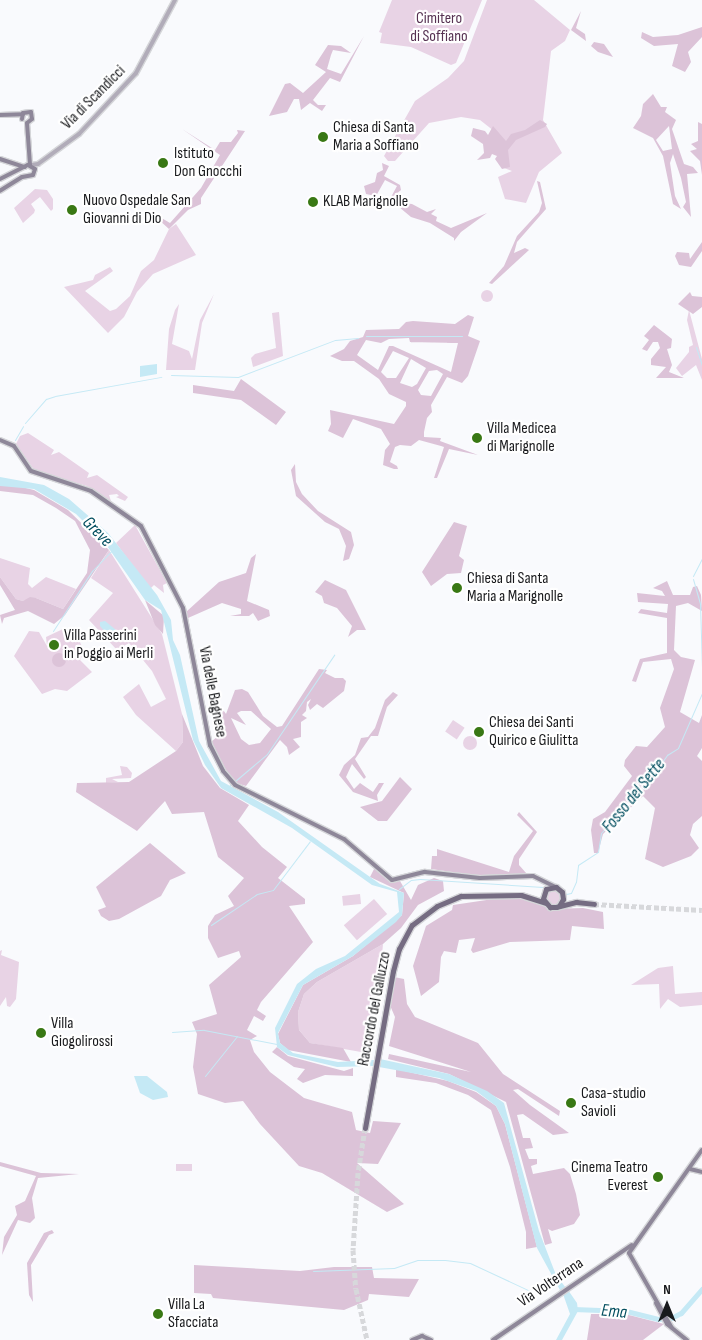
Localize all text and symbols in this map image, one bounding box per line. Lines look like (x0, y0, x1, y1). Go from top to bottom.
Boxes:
park label: Cimitero di Soffiano (410, 9, 468, 47)
street label: Via di Scandicci (58, 62, 130, 134)
place label: Chiesa di Santa Maria a Soffiano (333, 118, 419, 156)
marker: Chiesa di Santa Maria a Soffiano (317, 131, 329, 143)
place label: Istituto Don Gnocchi (174, 144, 242, 182)
marker: Istituto Don Gnocchi (156, 156, 170, 170)
place label: Nuovo Ospedale San Giovanni di Dio (83, 191, 191, 229)
place label: KLAB Marignolle (323, 192, 408, 212)
marker: KLAB Marignolle (307, 196, 319, 208)
marker: Nuovo Ospedale San Giovanni di Dio (65, 203, 79, 217)
place label: Villa Medicea di Marignolle (487, 419, 556, 457)
marker: Villa Medicea di Marignolle (471, 432, 483, 444)
water label: Greve (77, 512, 117, 552)
place label: Chiesa di Santa Maria a Marignolle (467, 569, 563, 607)
marker: Chiesa di Santa Maria a Marignolle (451, 582, 463, 594)
place label: Villa Passerini in Poggio ai Merli (64, 626, 153, 664)
marker: Villa Passerini in Poggio ai Merli (48, 639, 60, 651)
street label: Via delle Bagnese (194, 645, 230, 739)
place label: Chiesa dei Santi Quirico e Giulitta (489, 713, 578, 751)
marker: Chiesa dei Santi Quirico e Giulitta (473, 726, 485, 738)
water label: Fosso del Sette (598, 755, 670, 837)
street label: Raccordo del Galluzzo (355, 950, 395, 1068)
place label: Villa Giogolirossi (51, 1014, 113, 1052)
marker: Villa Giogolirossi (35, 1027, 47, 1039)
place label: Casa-studio Savioli (581, 1084, 646, 1122)
marker: Casa-studio Savioli (565, 1097, 577, 1109)
place label: Cinema Teatro Everest (571, 1158, 648, 1196)
marker: Cinema Teatro Everest (652, 1171, 664, 1183)
street label: Via Volterrana (515, 1254, 587, 1312)
north arrow (642, 1280, 692, 1330)
text: N (663, 1281, 671, 1298)
place label: Villa La Sfacciata (168, 1295, 218, 1333)
water label: Ema (600, 1300, 628, 1324)
marker: Villa La Sfacciata (152, 1308, 164, 1320)

